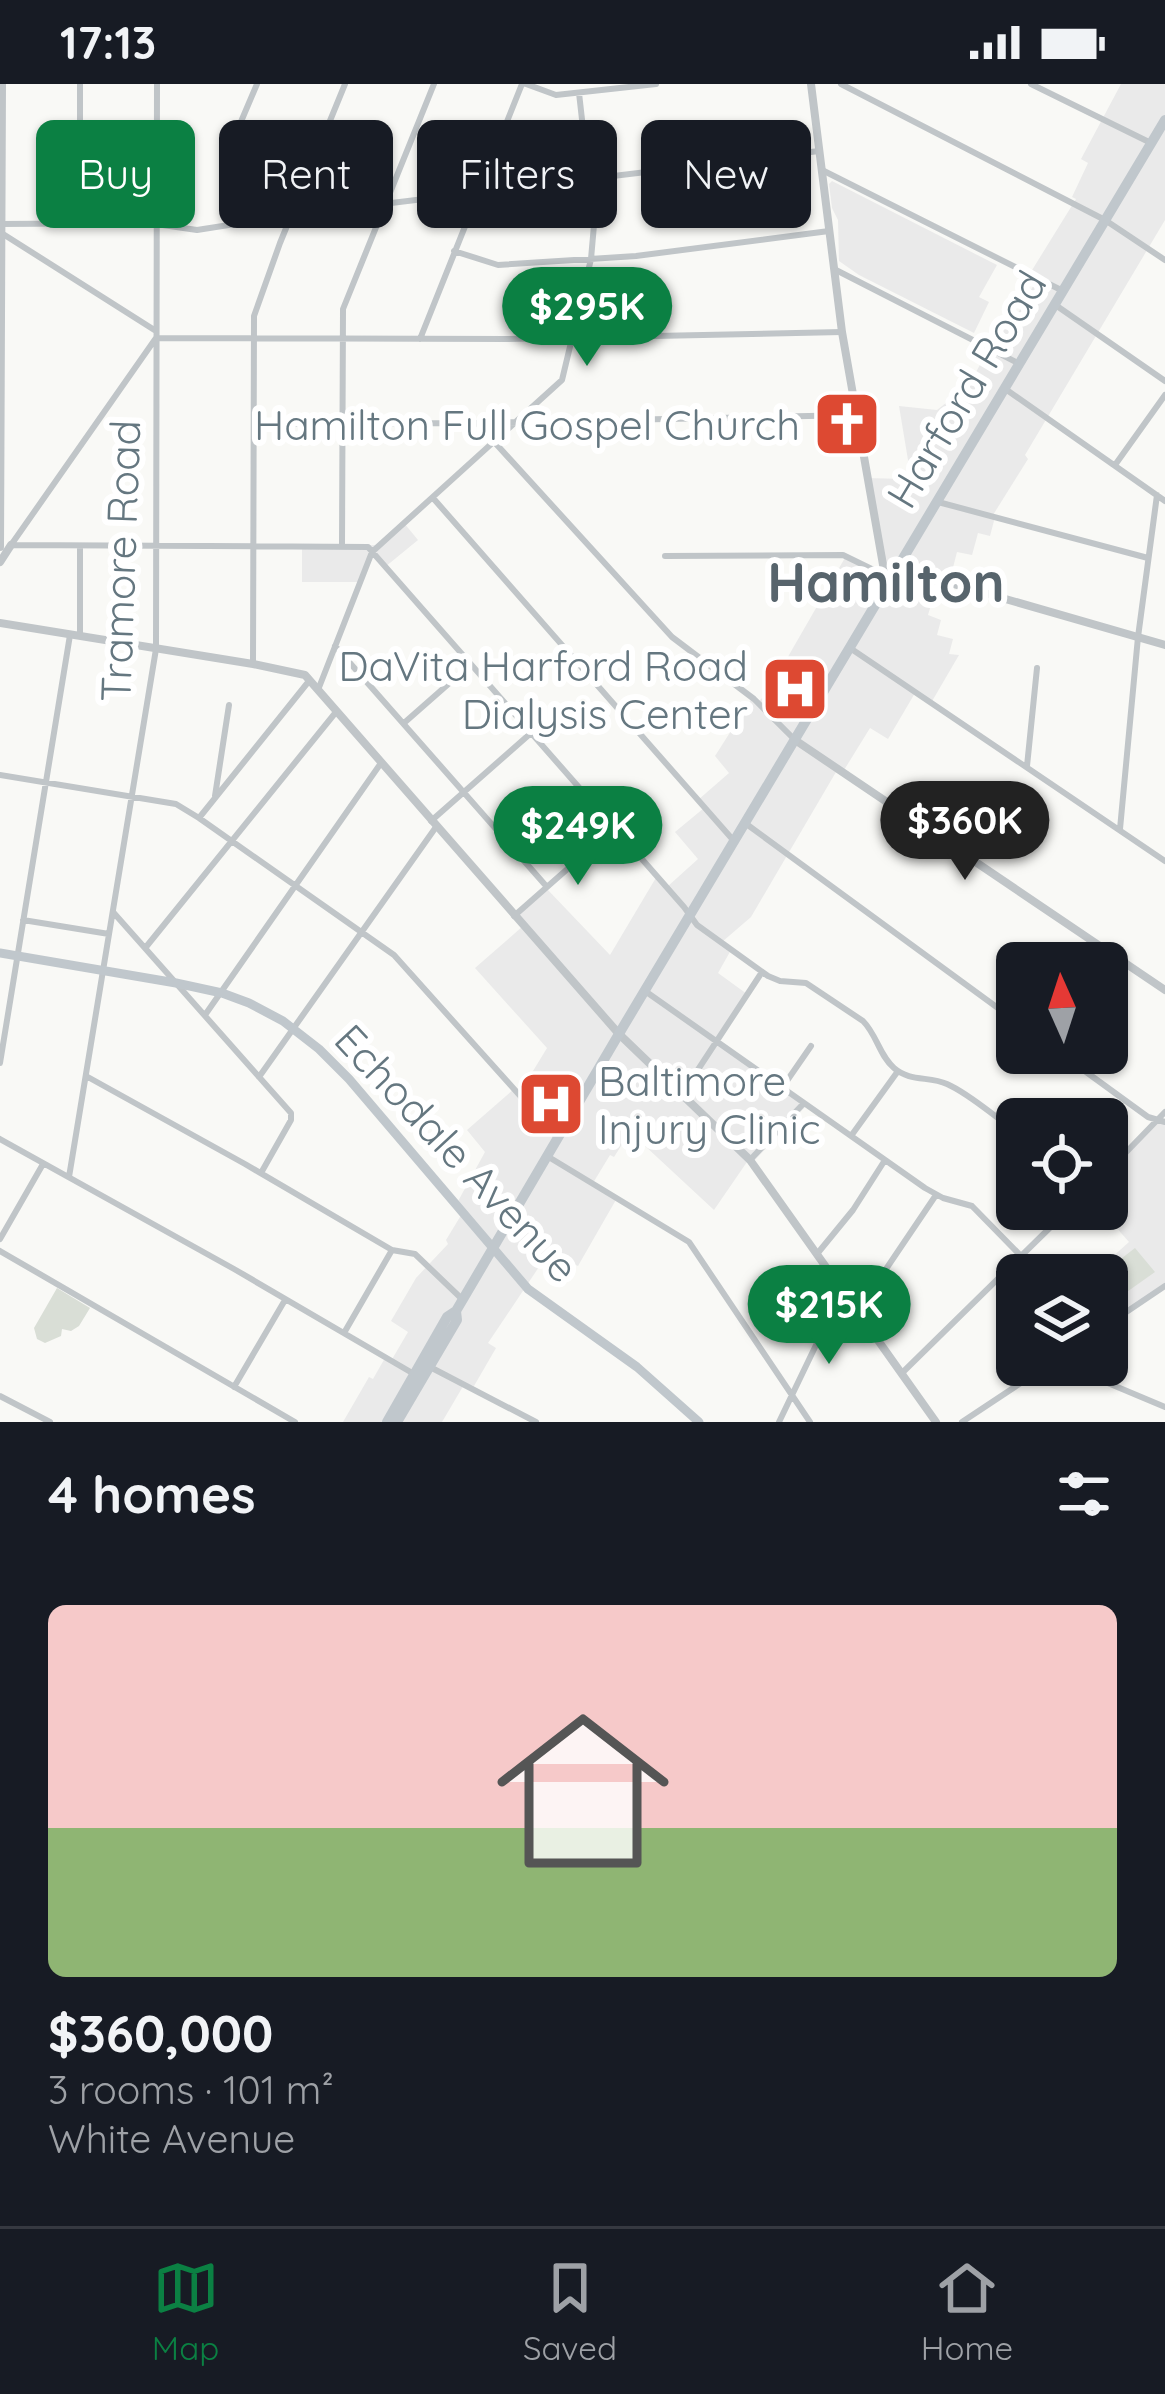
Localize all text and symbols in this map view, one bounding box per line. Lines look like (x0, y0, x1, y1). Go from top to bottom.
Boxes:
text: 17:13 (60, 14, 156, 70)
chip: Buy (36, 120, 195, 228)
chip: Rent (219, 120, 393, 228)
chip: Filters (417, 120, 617, 228)
chip: New (641, 120, 811, 228)
street label: Harford Road (874, 261, 1058, 517)
pin: $295K (503, 267, 671, 369)
text: $295K (529, 281, 645, 330)
church icon: Hamilton Full Gospel Church (812, 389, 882, 459)
place label: Hamilton Full Gospel Church (254, 398, 800, 451)
street label: Tramore Road (89, 419, 151, 703)
district label: Hamilton (767, 548, 1005, 616)
place label: DaVita Harford Road Dialysis Center (338, 639, 748, 740)
hospital icon: DaVita Harford Road Dialysis Center (760, 654, 830, 724)
pin: $360K (881, 781, 1049, 883)
pin: $249K (494, 786, 662, 888)
text: $360K (907, 795, 1023, 844)
text: $249K (520, 800, 636, 849)
north arrow (996, 942, 1128, 1074)
map controls (996, 942, 1128, 1386)
street label: Echodale Avenue (324, 1013, 590, 1293)
place label: Baltimore Injury Clinic (598, 1054, 821, 1155)
hospital icon: Baltimore Injury Clinic (516, 1069, 586, 1139)
button: locate (996, 1098, 1128, 1230)
button: layers (996, 1254, 1128, 1386)
pin: $215K (745, 1265, 913, 1367)
text: $215K (775, 1279, 883, 1328)
icon: filters (1051, 1461, 1117, 1527)
text: 4 homes (48, 1462, 256, 1526)
icon: home (475, 1683, 691, 1899)
text: $360,000 (48, 2001, 273, 2065)
text: 3 rooms · 101 m² (48, 2065, 334, 2114)
text: White Avenue (48, 2114, 295, 2163)
tab: Map (152, 2255, 219, 2368)
tab: Saved (523, 2255, 617, 2368)
tab: Home (921, 2255, 1013, 2368)

